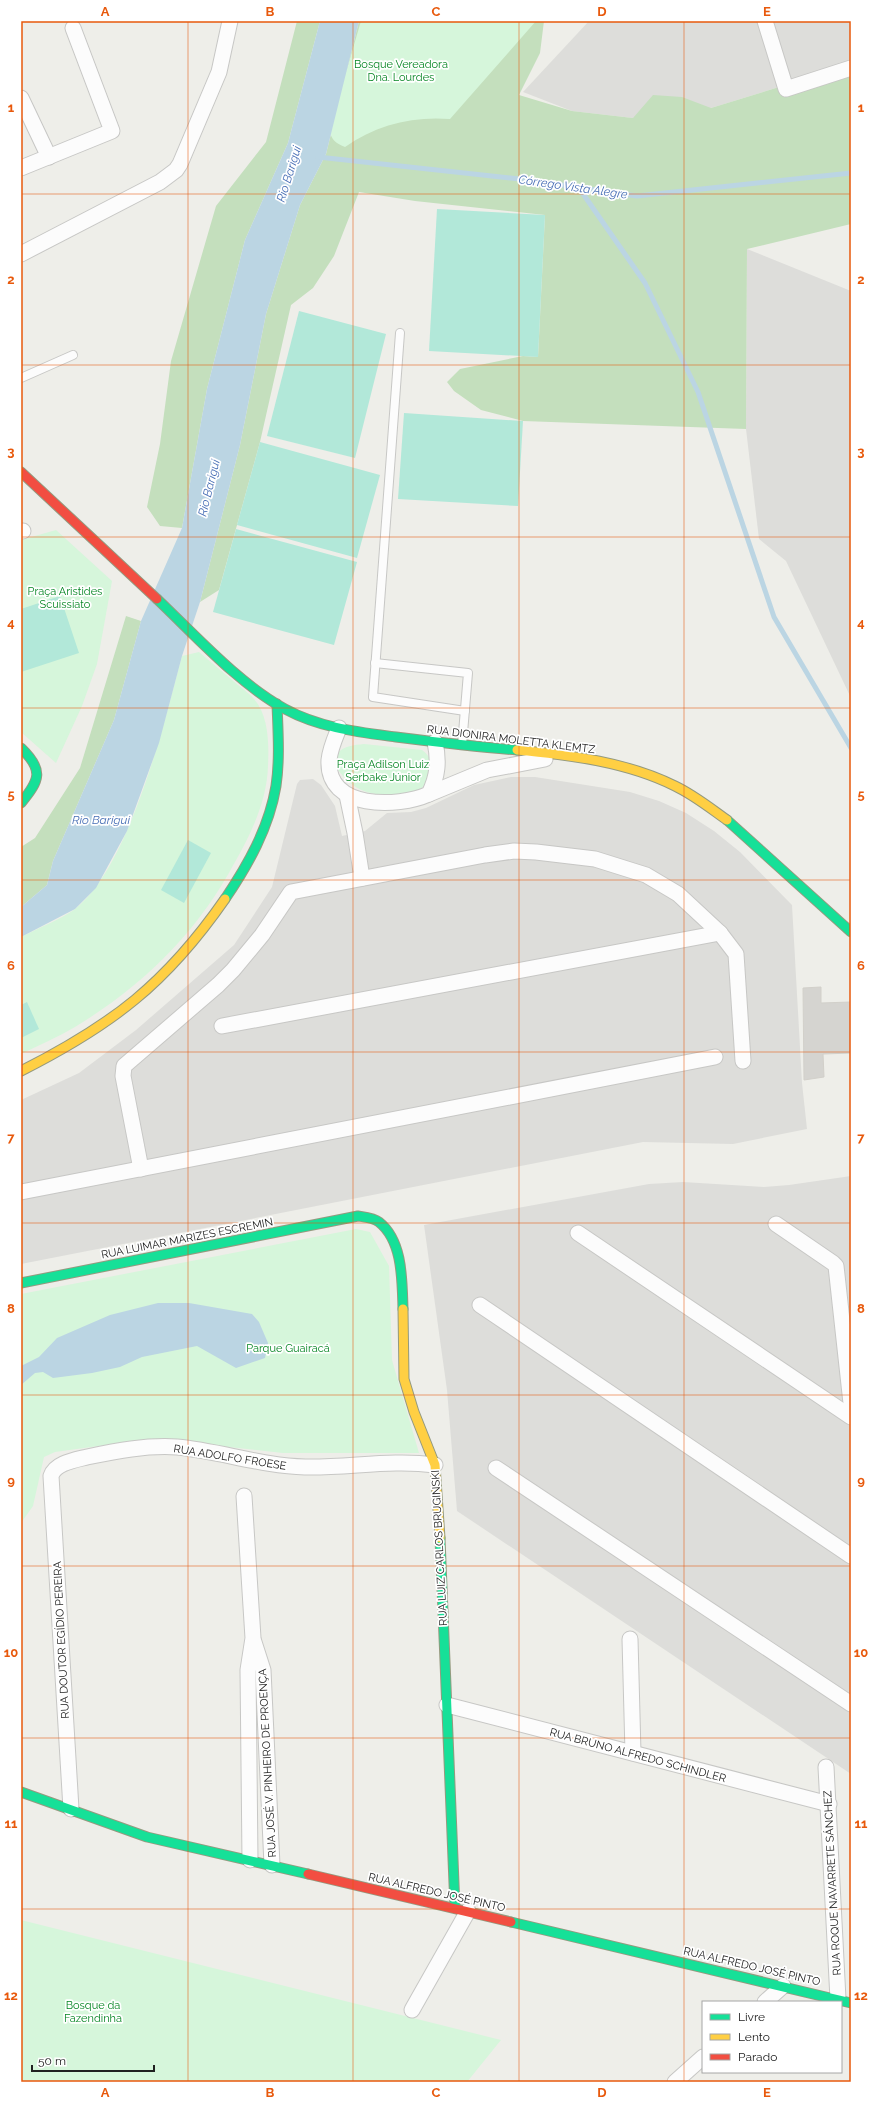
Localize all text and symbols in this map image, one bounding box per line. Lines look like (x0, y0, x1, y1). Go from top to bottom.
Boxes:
text: A (101, 4, 110, 19)
text: B (266, 4, 275, 19)
text: C (432, 4, 441, 19)
text: D (597, 4, 607, 19)
text: E (763, 4, 771, 19)
park label: Bosque Vereadora Dna. Lourdes (354, 58, 448, 84)
text: 1 (8, 100, 15, 115)
text: 1 (858, 100, 865, 115)
water label: Rio Barigui (274, 144, 304, 204)
water label: Córrego Vista Alegre (518, 172, 629, 202)
text: 2 (7, 272, 15, 287)
text: 2 (857, 272, 865, 287)
text: 3 (7, 444, 15, 459)
text: 3 (857, 444, 865, 459)
water label: Rio Barigui (195, 458, 223, 518)
park label: Praça Aristides Scuissiato (28, 585, 102, 611)
text: 4 (7, 615, 15, 630)
text: 4 (857, 615, 865, 630)
street label: RUA DIONIRA MOLETTA KLEMTZ (426, 723, 596, 756)
park label: Praça Adilson Luiz Serbake Júnior (337, 758, 430, 784)
text: 5 (7, 787, 15, 802)
text: 5 (857, 787, 865, 802)
water label: Rio Barigui (72, 813, 130, 827)
text: 6 (7, 958, 15, 973)
text: 6 (857, 958, 865, 973)
text: 7 (7, 1130, 15, 1145)
text: 7 (857, 1130, 865, 1145)
street label: RUA LUIMAR MARIZES ESCREMIN (100, 1215, 274, 1262)
text: 8 (7, 1301, 15, 1316)
text: 8 (857, 1301, 865, 1316)
park label: Parque Guairacá (246, 1342, 330, 1355)
street label: RUA ADOLFO FROESE (173, 1442, 288, 1473)
street label: RUA LUIZ CARLOS BRUGINSKI (429, 1470, 450, 1626)
text: 9 (7, 1473, 15, 1488)
text: 9 (857, 1473, 865, 1488)
street label: RUA DOUTOR EGÍDIO PEREIRA (50, 1560, 72, 1719)
text: 10 (4, 1645, 18, 1660)
text: 10 (854, 1645, 868, 1660)
street label: RUA JOSÉ V. PINHEIRO DE PROENÇA (255, 1668, 279, 1858)
street label: RUA BRUNO ALFREDO SCHINDLER (548, 1726, 727, 1785)
street label: RUA ROQUE NAVARRETE SÁNCHEZ (820, 1790, 844, 1976)
text: 11 (5, 1816, 18, 1831)
text: 11 (855, 1816, 868, 1831)
street label: RUA ALFREDO JOSÉ PINTO (367, 1869, 507, 1915)
street label: RUA ALFREDO JOSÉ PINTO (682, 1943, 822, 1989)
text: 12 (4, 1988, 18, 2003)
text: 12 (854, 1988, 868, 2003)
park label: Bosque da Fazendinha (64, 1999, 122, 2025)
legend (702, 2001, 842, 2073)
text: Livre (738, 2010, 765, 2024)
text: Lento (738, 2030, 770, 2044)
scale bar (32, 2047, 154, 2073)
text: Parado (738, 2050, 777, 2064)
text: 50 m (38, 2054, 66, 2068)
text: A (101, 2085, 110, 2100)
text: B (266, 2085, 275, 2100)
text: C (432, 2085, 441, 2100)
text: D (597, 2085, 607, 2100)
text: E (763, 2085, 771, 2100)

